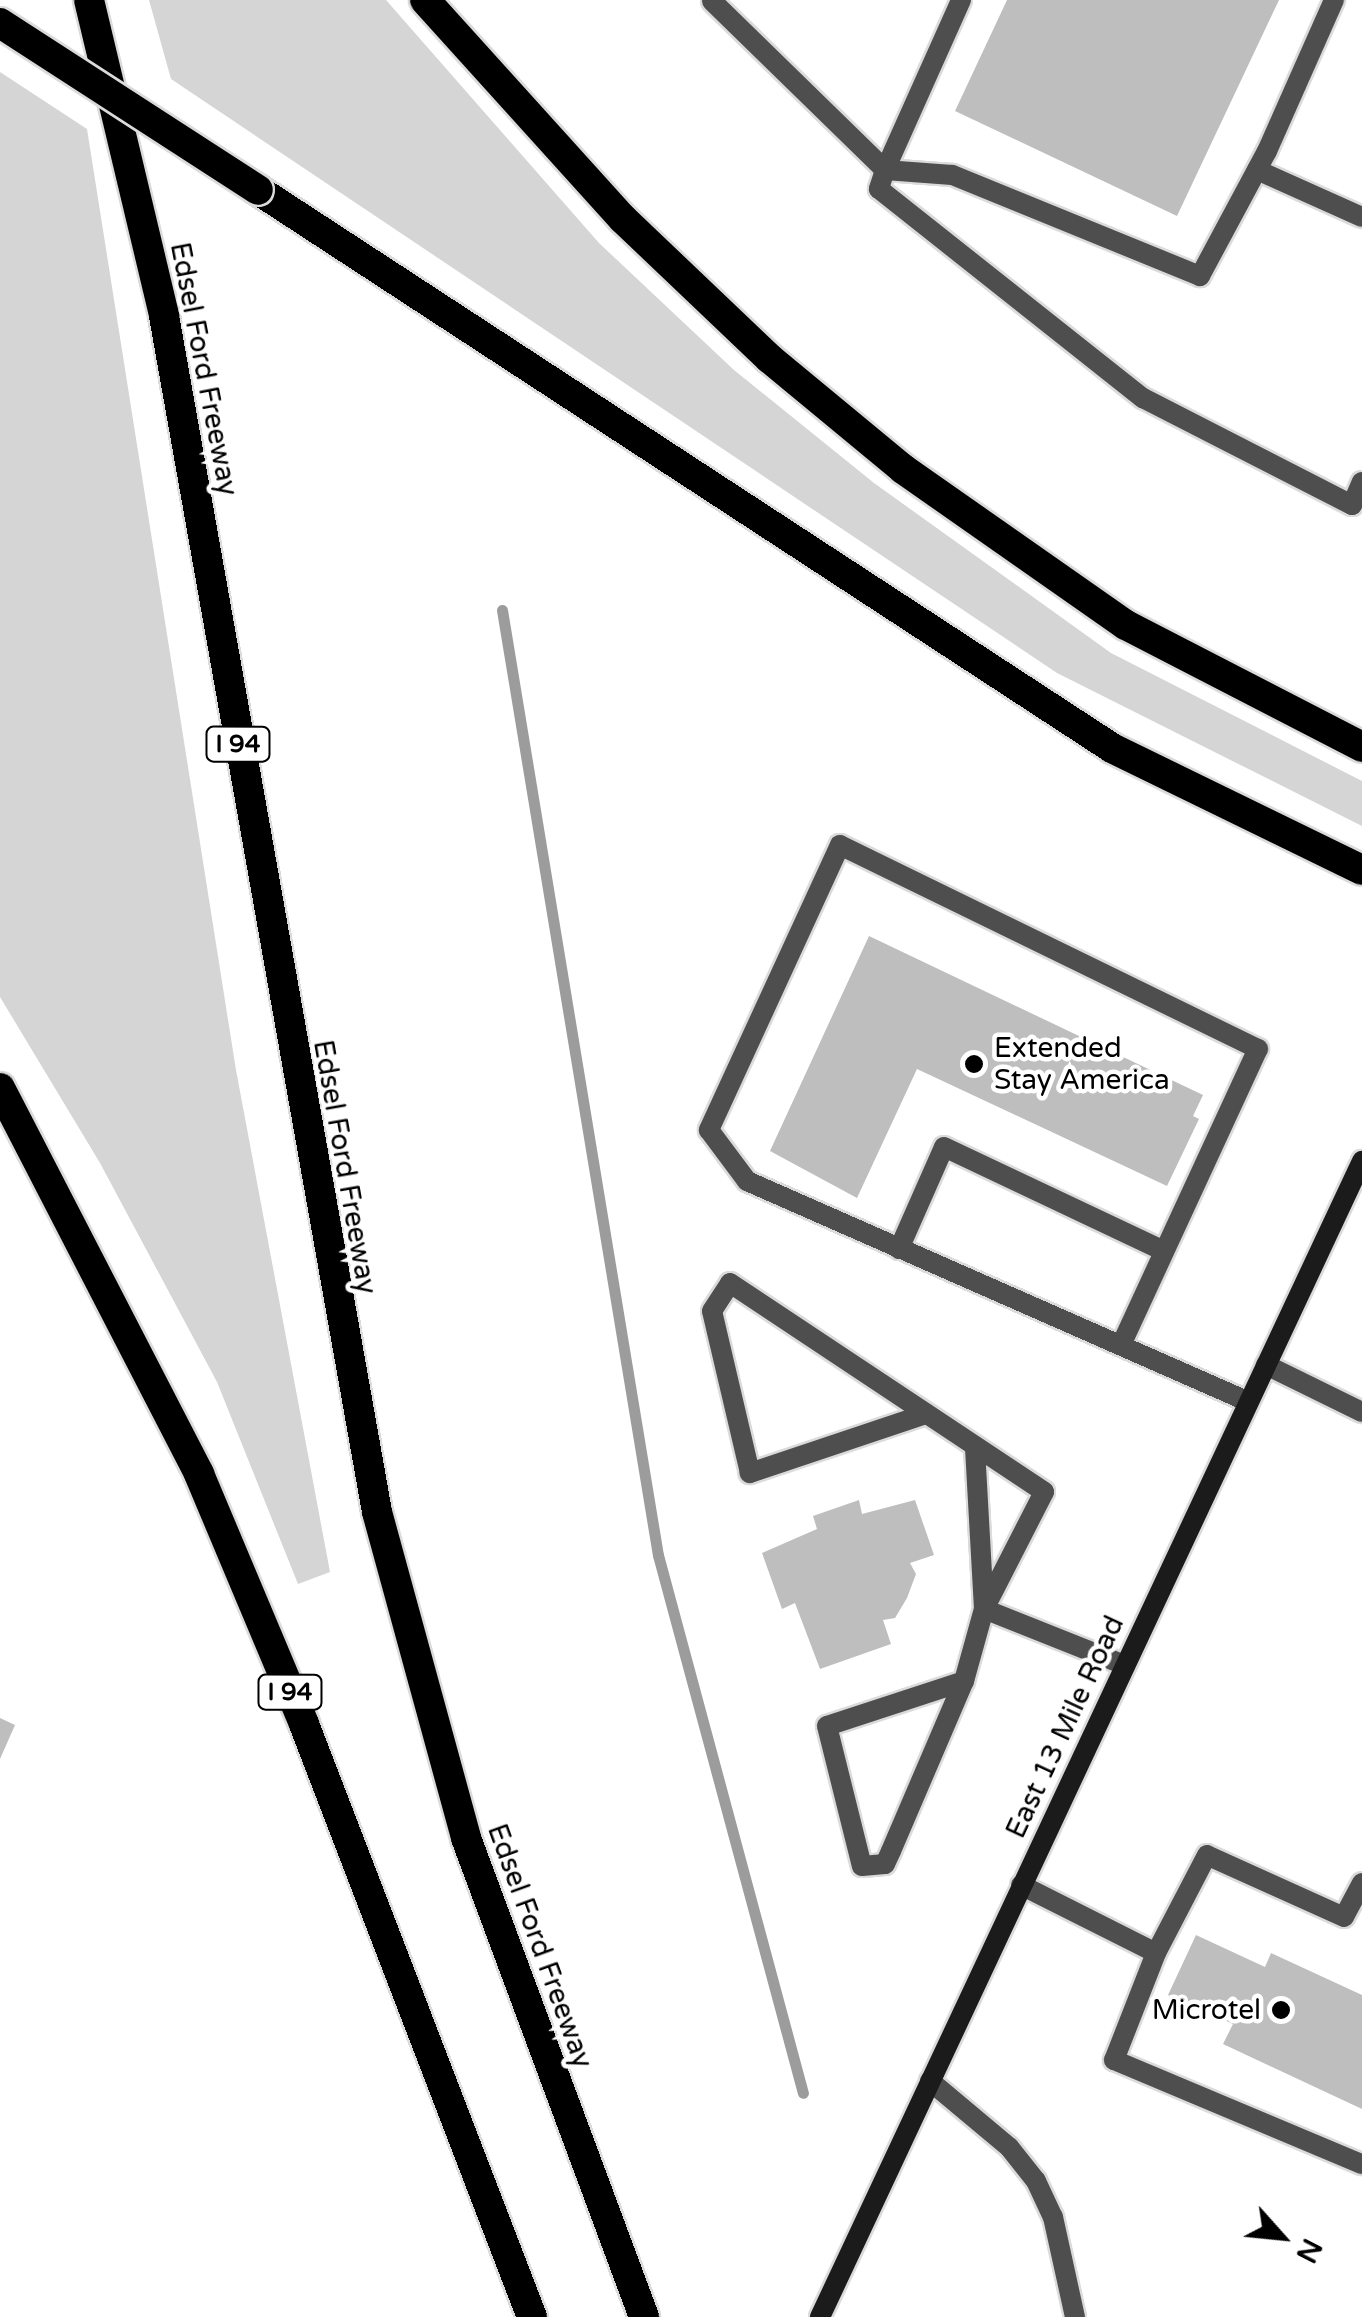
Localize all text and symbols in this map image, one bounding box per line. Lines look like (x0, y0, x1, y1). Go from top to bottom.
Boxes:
street label: Edsel Ford Freeway (163, 239, 245, 499)
road number: I 94 (203, 724, 273, 764)
place label: Extended Stay America (994, 1031, 1170, 1097)
street label: Edsel Ford Freeway (306, 1037, 384, 1297)
marker: Extended Stay America (963, 1053, 985, 1075)
street label: East 13 Mile Road (999, 1611, 1131, 1843)
road number: I 94 (255, 1672, 325, 1712)
street label: Edsel Ford Freeway (480, 1819, 600, 2073)
place label: Microtel (1152, 1993, 1261, 2027)
marker: Microtel (1270, 1999, 1292, 2021)
north arrow (1232, 2187, 1332, 2287)
text: N (1288, 2233, 1329, 2268)

